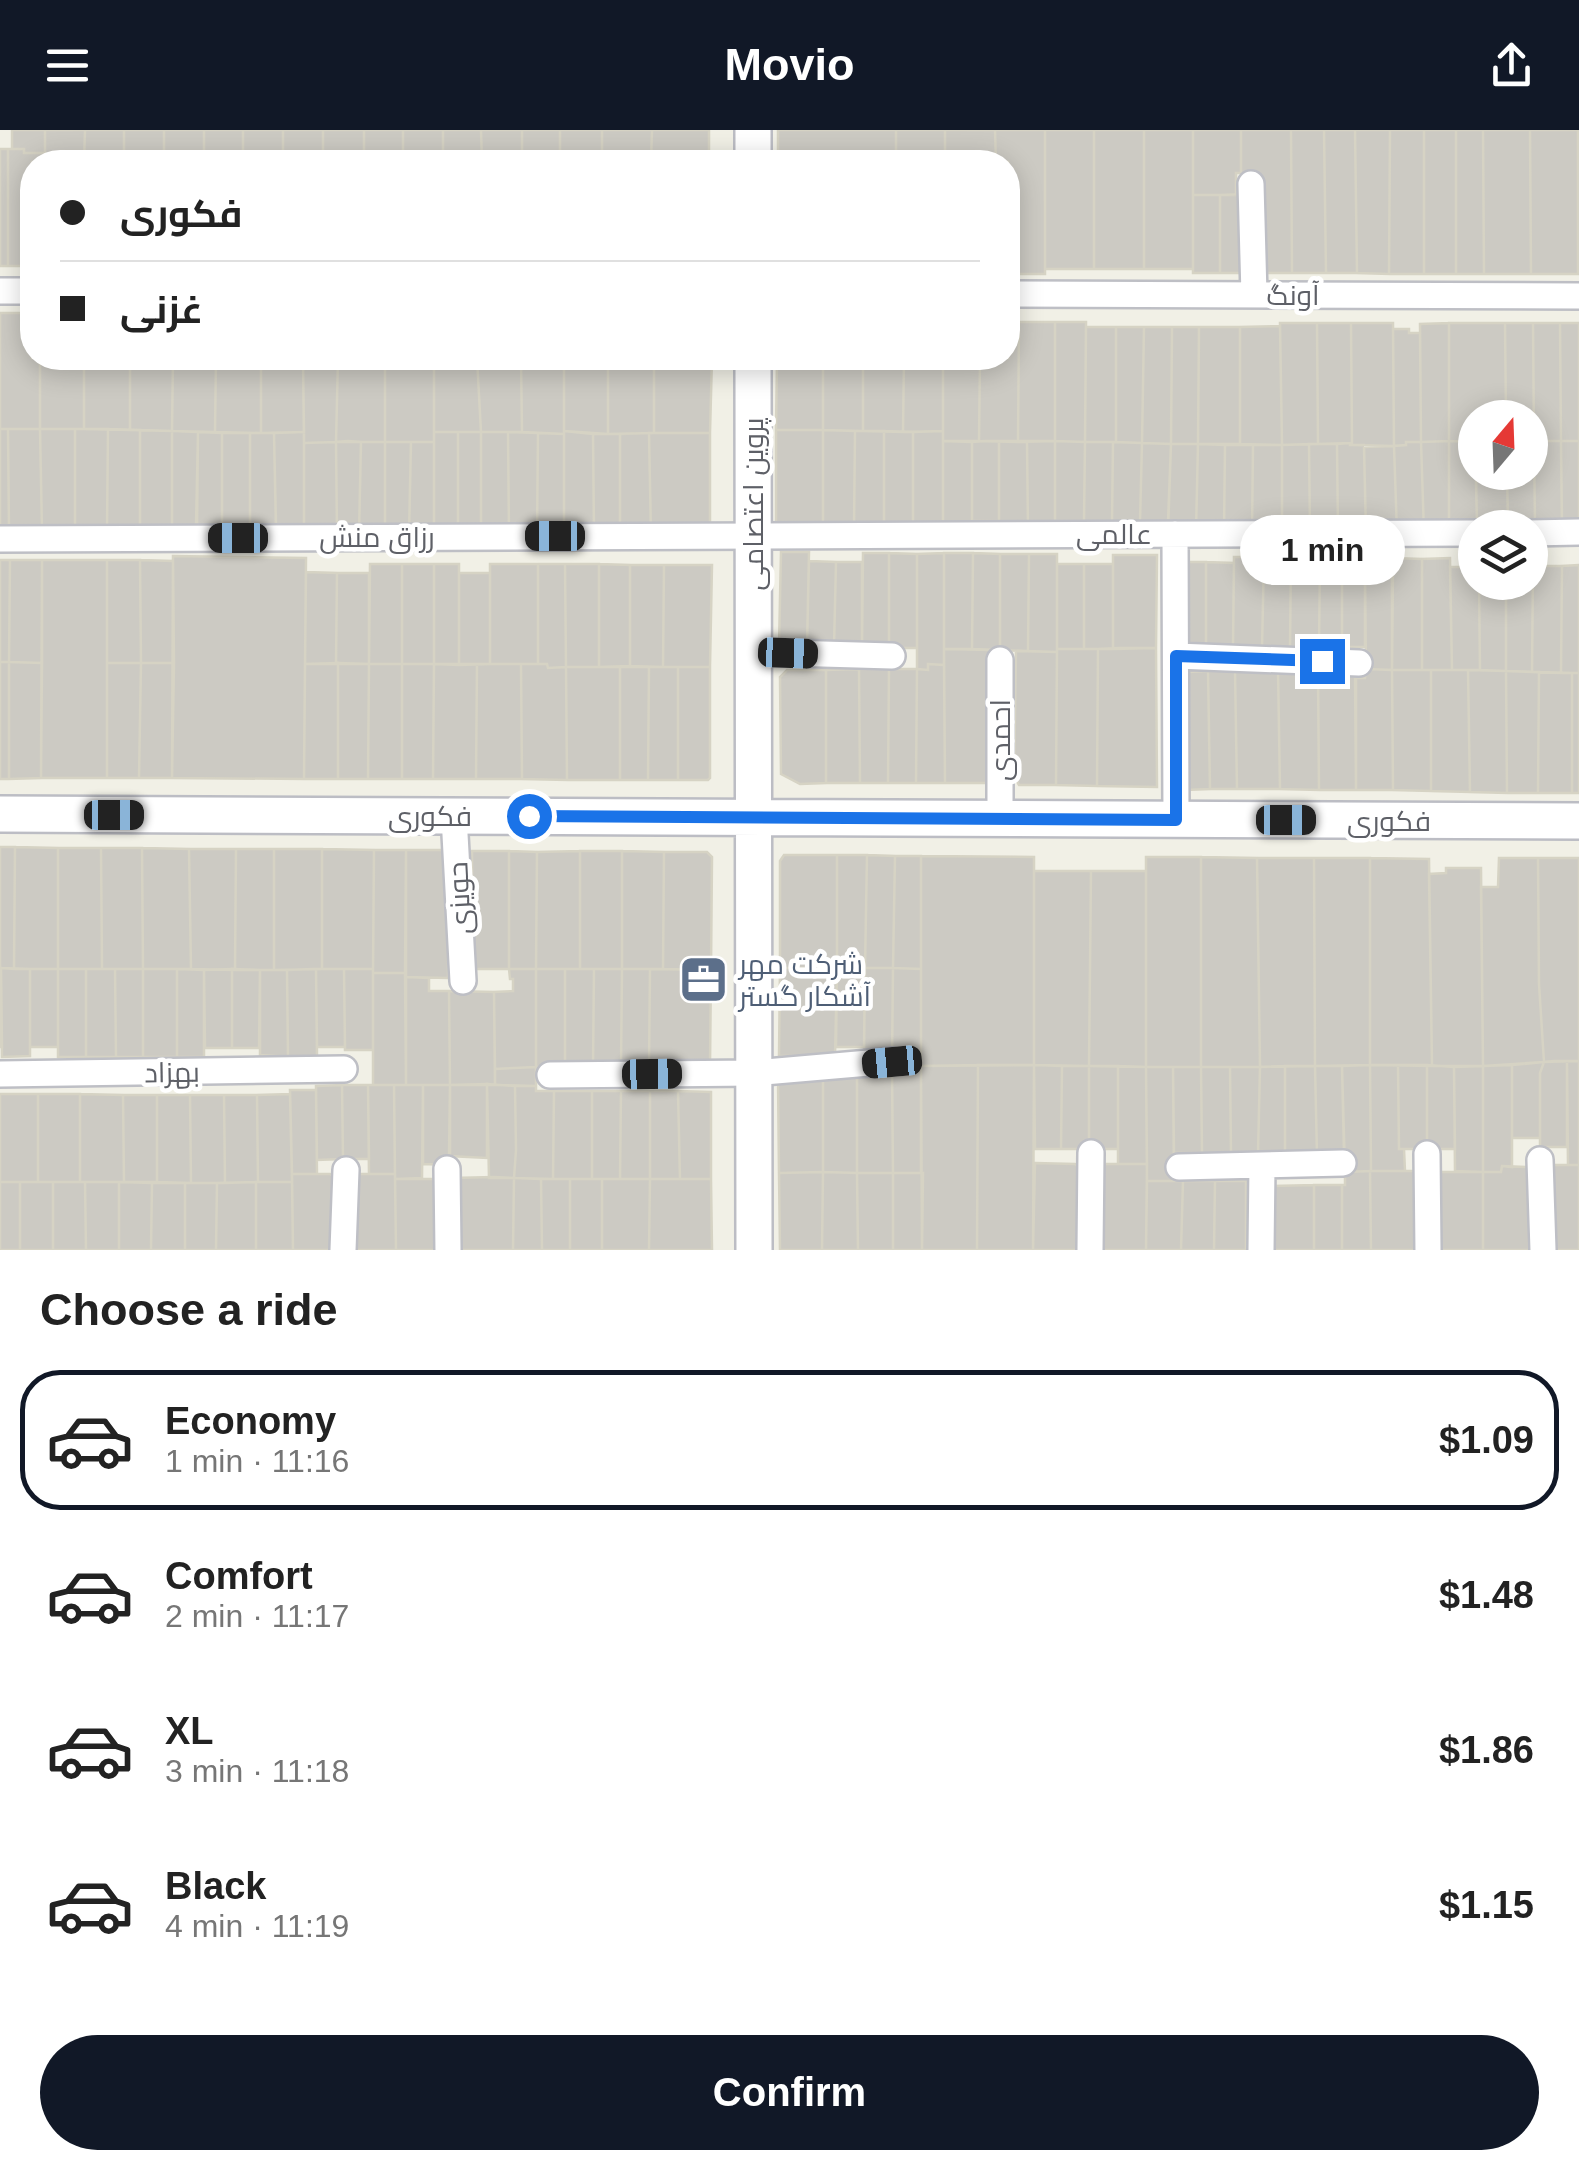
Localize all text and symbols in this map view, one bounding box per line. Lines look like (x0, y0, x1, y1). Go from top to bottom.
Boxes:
icon: menu (40, 38, 95, 93)
icon: share (1484, 38, 1539, 93)
text: Movio (725, 39, 855, 90)
text: فکوری (120, 193, 242, 235)
street label: آونگ (1266, 280, 1320, 311)
text: غزنی (120, 289, 203, 331)
north arrow (1458, 400, 1548, 490)
map controls (1458, 400, 1548, 600)
street label: پروین اعتصامی (738, 417, 772, 591)
button: layers (1458, 510, 1548, 600)
callout: 1 min (1240, 516, 1404, 586)
street label: عالمی (1076, 519, 1152, 551)
car (525, 521, 585, 551)
street label: رزاق منش (319, 522, 435, 554)
car (208, 523, 268, 553)
text: 1 min (1281, 532, 1364, 568)
car (757, 637, 819, 669)
route end (1300, 639, 1345, 684)
street label: احمدی (985, 699, 1017, 781)
route start (507, 794, 552, 839)
car (84, 800, 144, 830)
street label: فکوری (388, 801, 472, 833)
car (1256, 805, 1316, 835)
street label: فکوری (1347, 806, 1431, 838)
street label: حویزی (442, 861, 478, 935)
place label: شرکت مهر آشکار گستر (737, 949, 872, 1012)
office icon: شرکت مهر آشکار گستر (678, 954, 730, 1006)
car (861, 1044, 923, 1080)
street label: بهزاد (144, 1057, 200, 1089)
car (622, 1058, 682, 1090)
text: Choose a ride (40, 1284, 338, 1335)
icon: car (45, 1395, 135, 1485)
text: Economy (165, 1400, 336, 1442)
text: $1.09 (1439, 1419, 1534, 1461)
text: 1 min · 11:16 (165, 1443, 349, 1479)
icon: car (45, 1550, 135, 1640)
text: Comfort (165, 1555, 313, 1597)
text: $1.48 (1439, 1574, 1534, 1616)
text: 2 min · 11:17 (165, 1598, 349, 1634)
icon: car (45, 1705, 135, 1795)
text: XL (165, 1710, 214, 1752)
text: $1.86 (1439, 1729, 1534, 1771)
text: 3 min · 11:18 (165, 1753, 349, 1789)
icon: car (45, 1860, 135, 1950)
text: Black (165, 1865, 266, 1907)
text: $1.15 (1439, 1884, 1534, 1926)
text: 4 min · 11:19 (165, 1908, 349, 1944)
button: Confirm (40, 2035, 1539, 2150)

